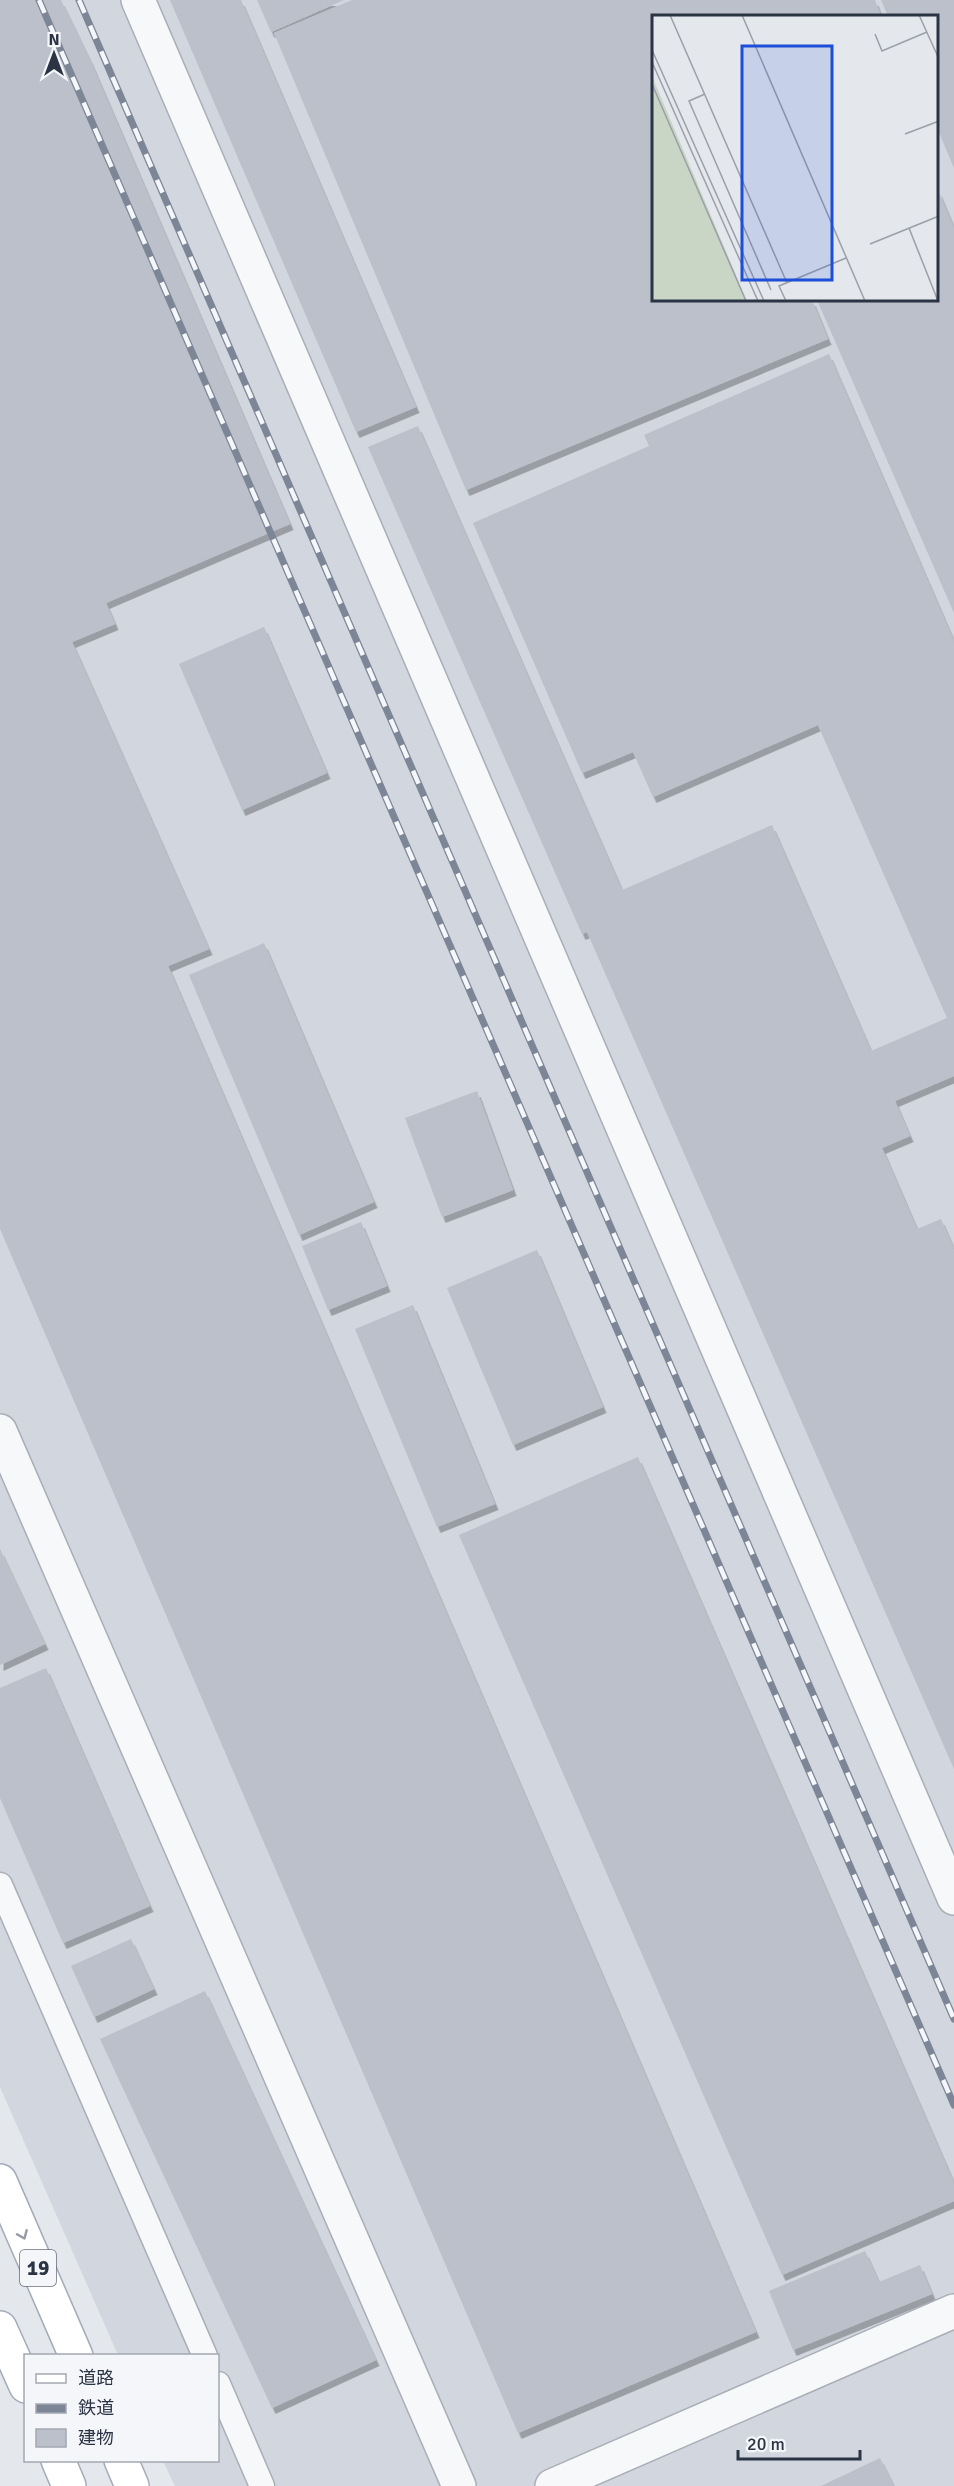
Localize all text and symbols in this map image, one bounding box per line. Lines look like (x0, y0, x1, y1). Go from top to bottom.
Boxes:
inset map (652, 15, 939, 302)
north arrow (24, 24, 84, 84)
text: N (48, 30, 60, 50)
one-way arrow (16, 2228, 28, 2239)
road number: 19 (20, 2250, 56, 2286)
legend (24, 2354, 219, 2462)
text: 道路 (78, 2367, 114, 2389)
text: 鉄道 (78, 2397, 114, 2419)
scale bar (738, 2423, 860, 2461)
text: 建物 (78, 2427, 114, 2449)
text: 20 m (747, 2433, 785, 2455)

